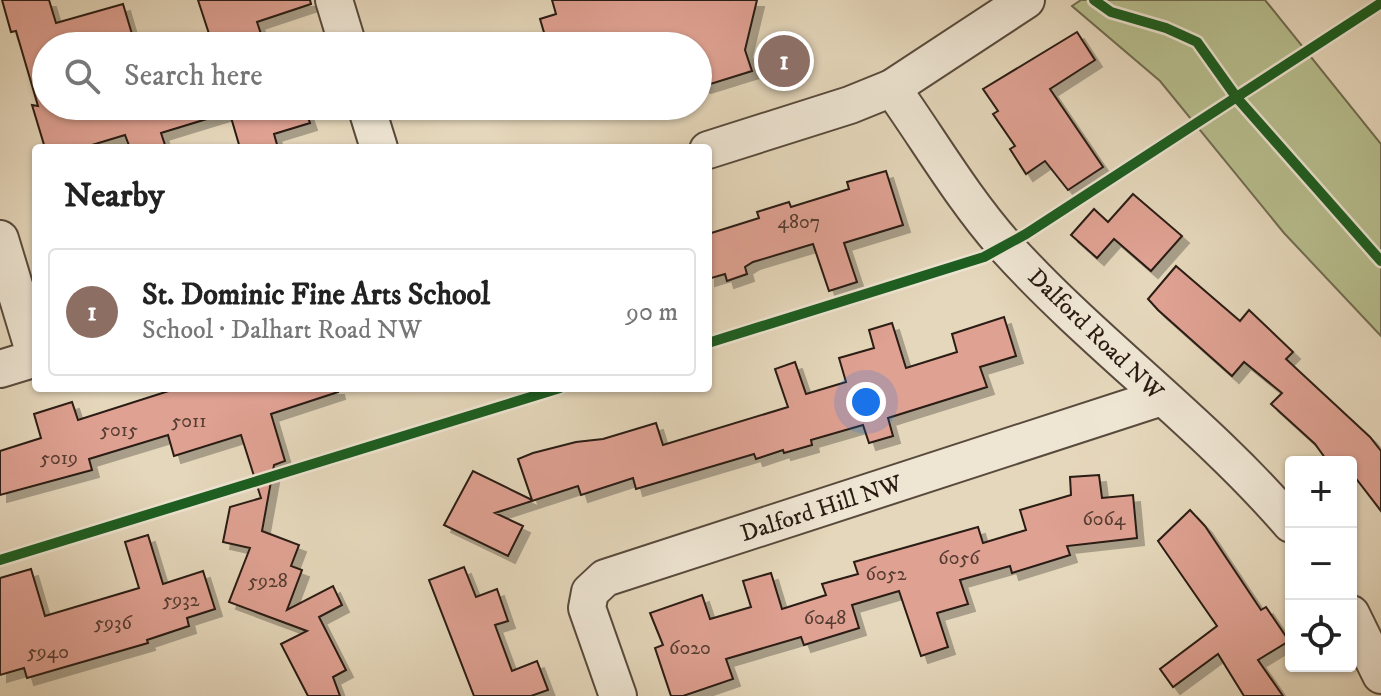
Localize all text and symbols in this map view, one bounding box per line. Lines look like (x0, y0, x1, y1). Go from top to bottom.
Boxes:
pin: 1 (758, 31, 810, 91)
search box (32, 32, 712, 120)
icon: search (60, 54, 104, 98)
text: Search here (124, 58, 263, 95)
text: Nearby (64, 175, 165, 217)
house number: 4807 (778, 210, 820, 235)
street label: Dalford Road NW (1021, 262, 1170, 408)
text: St. Dominic Fine Arts School (142, 277, 490, 314)
text: 1 (87, 296, 97, 329)
text: 90 m (626, 296, 678, 329)
text: School · Dalhart Road NW (142, 314, 422, 347)
your location (846, 382, 886, 422)
house number: 5011 (171, 409, 207, 434)
house number: 5015 (100, 418, 138, 443)
house number: 5019 (40, 446, 78, 471)
map controls (1285, 456, 1357, 672)
button: + (1285, 456, 1357, 528)
street label: Dalford Hill NW (737, 468, 907, 549)
house number: 6064 (1082, 507, 1126, 532)
button: − (1285, 528, 1357, 600)
house number: 6056 (938, 546, 980, 571)
house number: 6052 (866, 562, 907, 587)
house number: 5928 (248, 569, 288, 594)
house number: 5932 (162, 588, 200, 613)
button: locate (1285, 600, 1357, 672)
house number: 6048 (804, 606, 846, 631)
house number: 5936 (94, 611, 132, 636)
house number: 6020 (669, 636, 711, 661)
house number: 5940 (27, 640, 69, 665)

